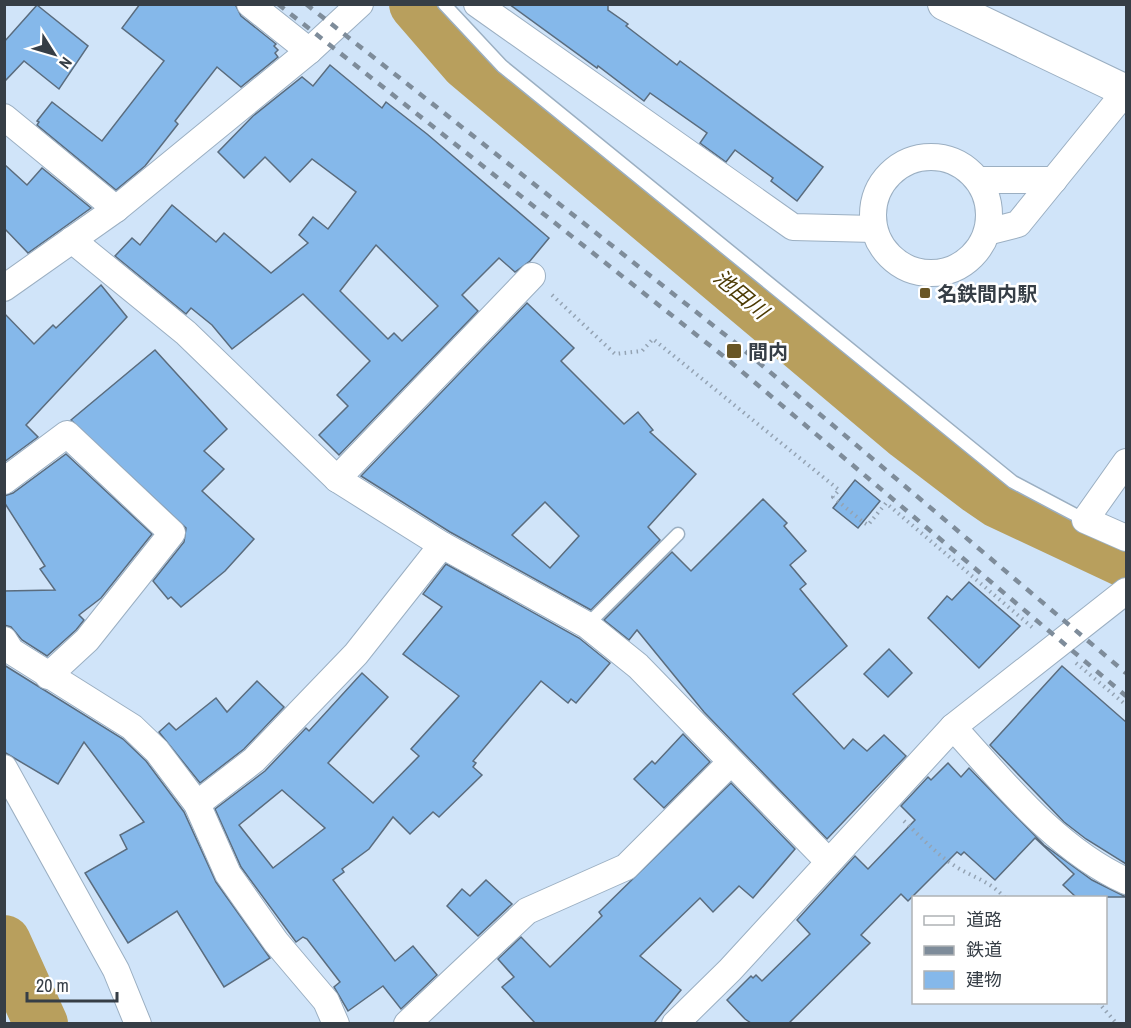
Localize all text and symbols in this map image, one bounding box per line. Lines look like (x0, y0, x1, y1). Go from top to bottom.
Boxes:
north arrow (24, 24, 84, 84)
text: N (54, 53, 78, 73)
water label: 池田川 (708, 263, 776, 327)
place label: 名鉄間内駅 (937, 280, 1037, 307)
marker: 名鉄間内駅 (918, 286, 932, 300)
place label: 間内 (748, 338, 788, 365)
marker: 間内 (725, 342, 743, 360)
legend (912, 896, 1107, 1004)
text: 道路 (966, 907, 1002, 932)
text: 鉄道 (966, 937, 1002, 962)
scale bar (27, 965, 117, 1003)
text: 建物 (966, 967, 1002, 992)
text: 20 m (36, 973, 69, 998)

